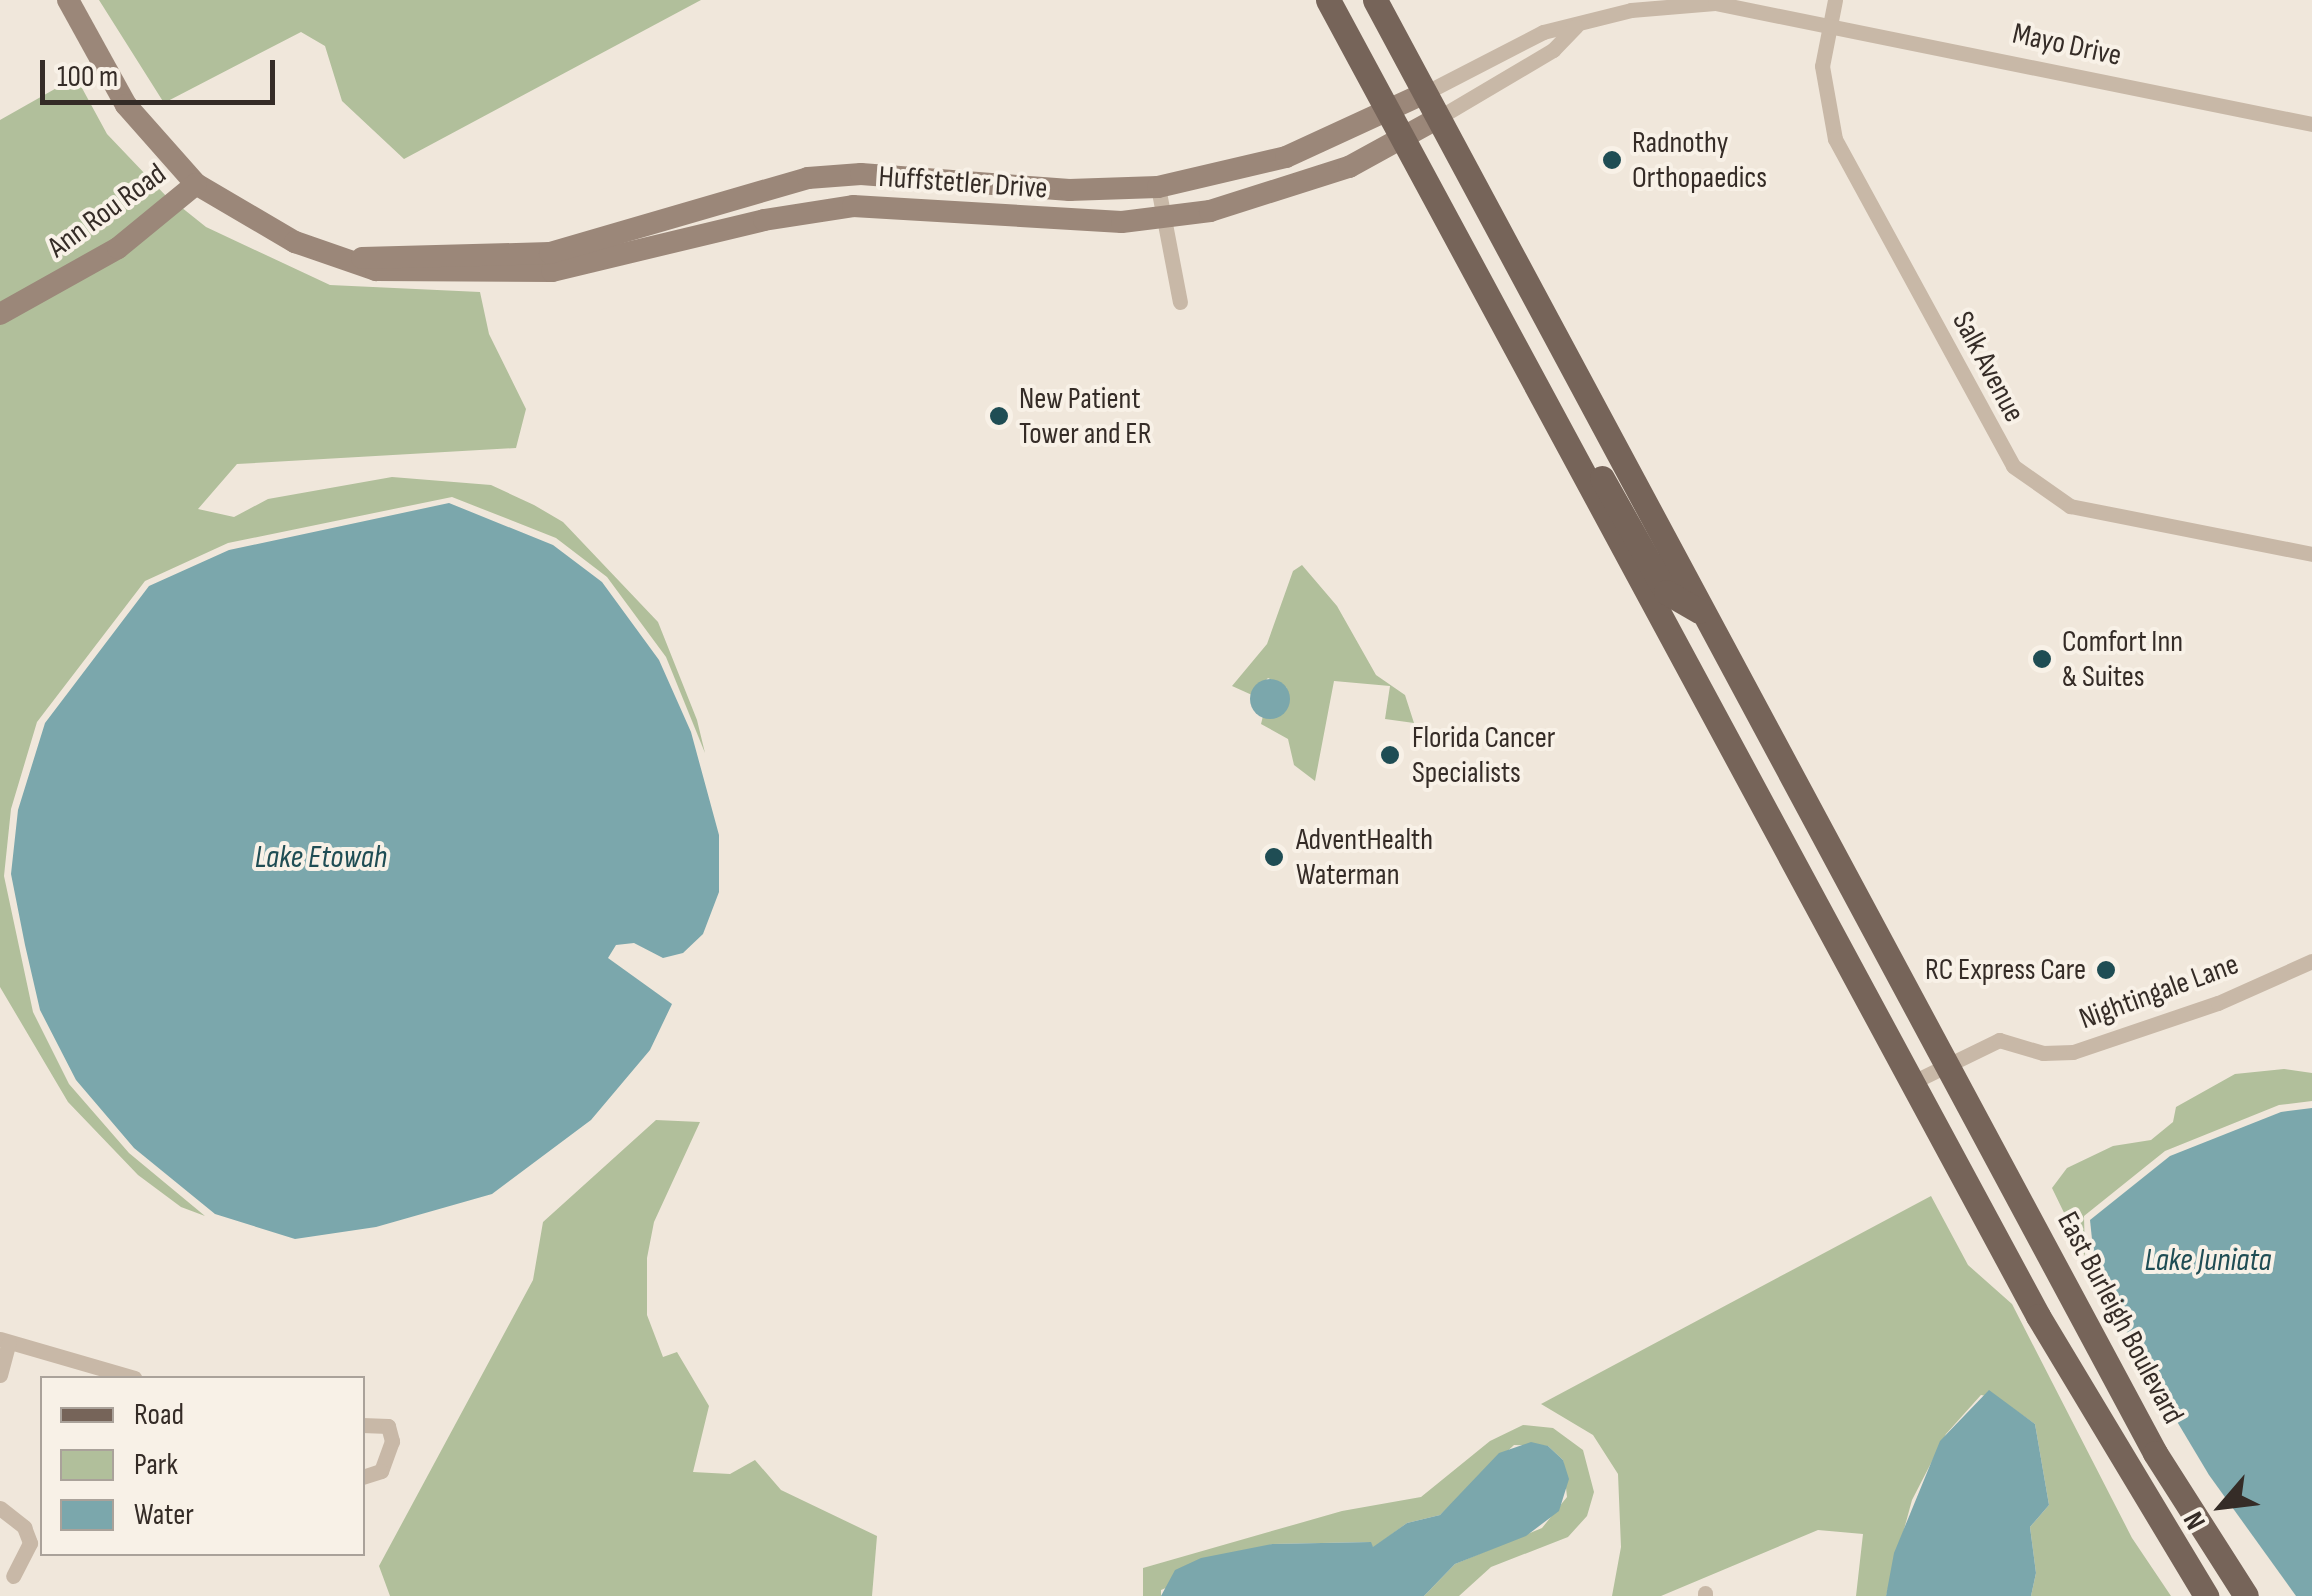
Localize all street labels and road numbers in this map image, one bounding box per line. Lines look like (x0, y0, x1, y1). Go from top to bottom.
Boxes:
street label: Mayo Drive (2009, 16, 2125, 74)
street label: Ann Rou Road (41, 156, 173, 266)
street label: Huffstetler Drive (877, 159, 1049, 207)
street label: Salk Avenue (1944, 306, 2032, 428)
street label: Nightingale Lane (2075, 947, 2243, 1037)
street label: East Burleigh Boulevard (2049, 1206, 2191, 1430)

